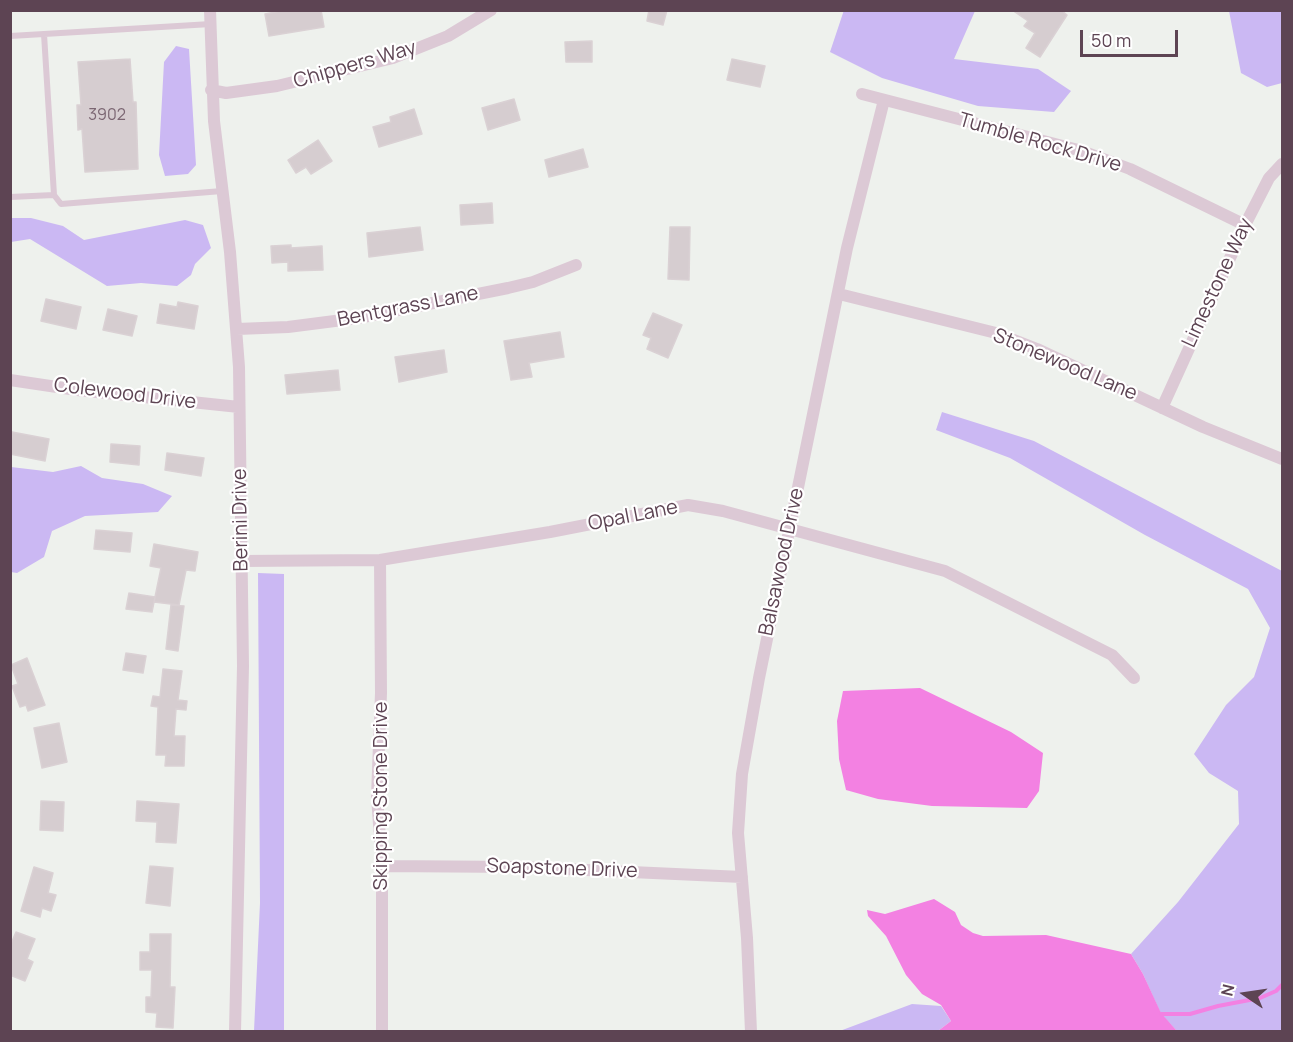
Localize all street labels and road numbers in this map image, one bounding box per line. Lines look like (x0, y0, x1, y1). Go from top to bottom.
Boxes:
street label: Chippers Way (291, 36, 419, 94)
street label: Tumble Rock Drive (956, 108, 1124, 178)
street label: Limestone Way (1178, 215, 1258, 351)
street label: Bentgrass Lane (335, 282, 481, 332)
street label: Stonewood Lane (989, 324, 1141, 406)
street label: Colewood Drive (52, 373, 198, 415)
street label: Berini Drive (228, 468, 254, 572)
street label: Balsawood Drive (755, 486, 809, 638)
street label: Opal Lane (586, 496, 680, 536)
street label: Skipping Stone Drive (369, 701, 393, 891)
street label: Soapstone Drive (486, 854, 638, 884)

